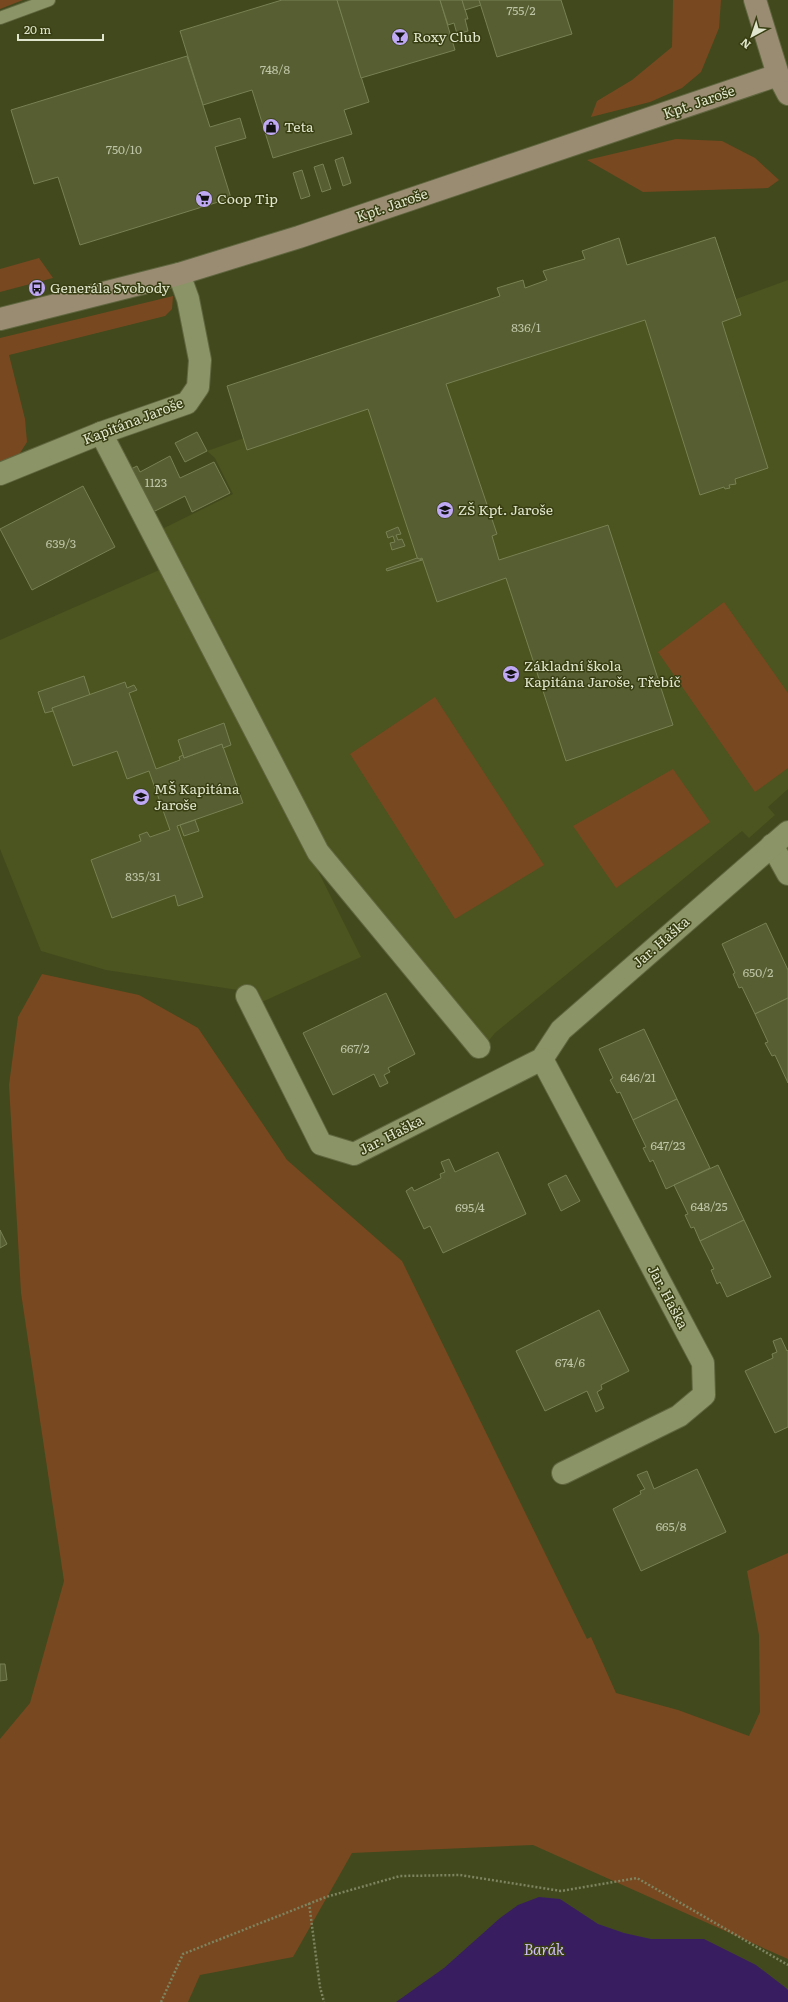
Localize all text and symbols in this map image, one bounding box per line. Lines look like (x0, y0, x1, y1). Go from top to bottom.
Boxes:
house number: 755/2 (506, 1, 536, 19)
scale bar (18, 16, 103, 42)
north arrow (732, 16, 772, 56)
text: 20 m (24, 20, 51, 38)
place label: Roxy Club (413, 26, 481, 46)
bar icon: Roxy Club (390, 27, 410, 47)
text: N (736, 35, 754, 54)
house number: 748/8 (260, 60, 290, 78)
street label: Kpt. Jaroše (660, 79, 737, 123)
place label: Teta (284, 116, 314, 136)
shop icon: Teta (261, 117, 281, 137)
house number: 750/10 (106, 140, 142, 158)
street label: Kpt. Jaroše (353, 182, 430, 226)
place label: Coop Tip (217, 188, 278, 208)
supermarket icon: Coop Tip (194, 189, 214, 209)
place label: Generála Svobody (50, 277, 171, 297)
bus stop icon: Generála Svobody (27, 278, 47, 298)
house number: 836/1 (511, 318, 541, 336)
street label: Kapitána Jaroše (80, 392, 186, 448)
house number: 1123 (145, 473, 167, 491)
place label: ZŠ Kpt. Jaroše (458, 499, 553, 519)
school or university icon: ZŠ Kpt. Jaroše (435, 500, 455, 520)
house number: 639/3 (46, 534, 76, 552)
place label: Základní škola Kapitána Jaroše, Třebíč (524, 655, 681, 691)
school or university icon: Základní škola Kapitána Jaroše, Třebíč (501, 664, 521, 684)
place label: MŠ Kapitána Jaroše (154, 778, 240, 814)
school or university icon: MŠ Kapitána Jaroše (131, 787, 151, 807)
house number: 835/31 (125, 867, 161, 885)
street label: Jar. Haška (628, 911, 693, 972)
house number: 650/2 (743, 963, 773, 981)
house number: 667/2 (341, 1039, 370, 1057)
house number: 646/21 (620, 1068, 656, 1086)
street label: Jar. Haška (355, 1109, 426, 1159)
house number: 647/23 (650, 1136, 686, 1154)
house number: 648/25 (691, 1197, 727, 1215)
house number: 695/4 (455, 1198, 485, 1216)
street label: Jar. Haška (644, 1261, 694, 1332)
house number: 674/6 (555, 1353, 585, 1371)
house number: 665/8 (656, 1517, 687, 1535)
water label: Barák (524, 1937, 565, 1960)

